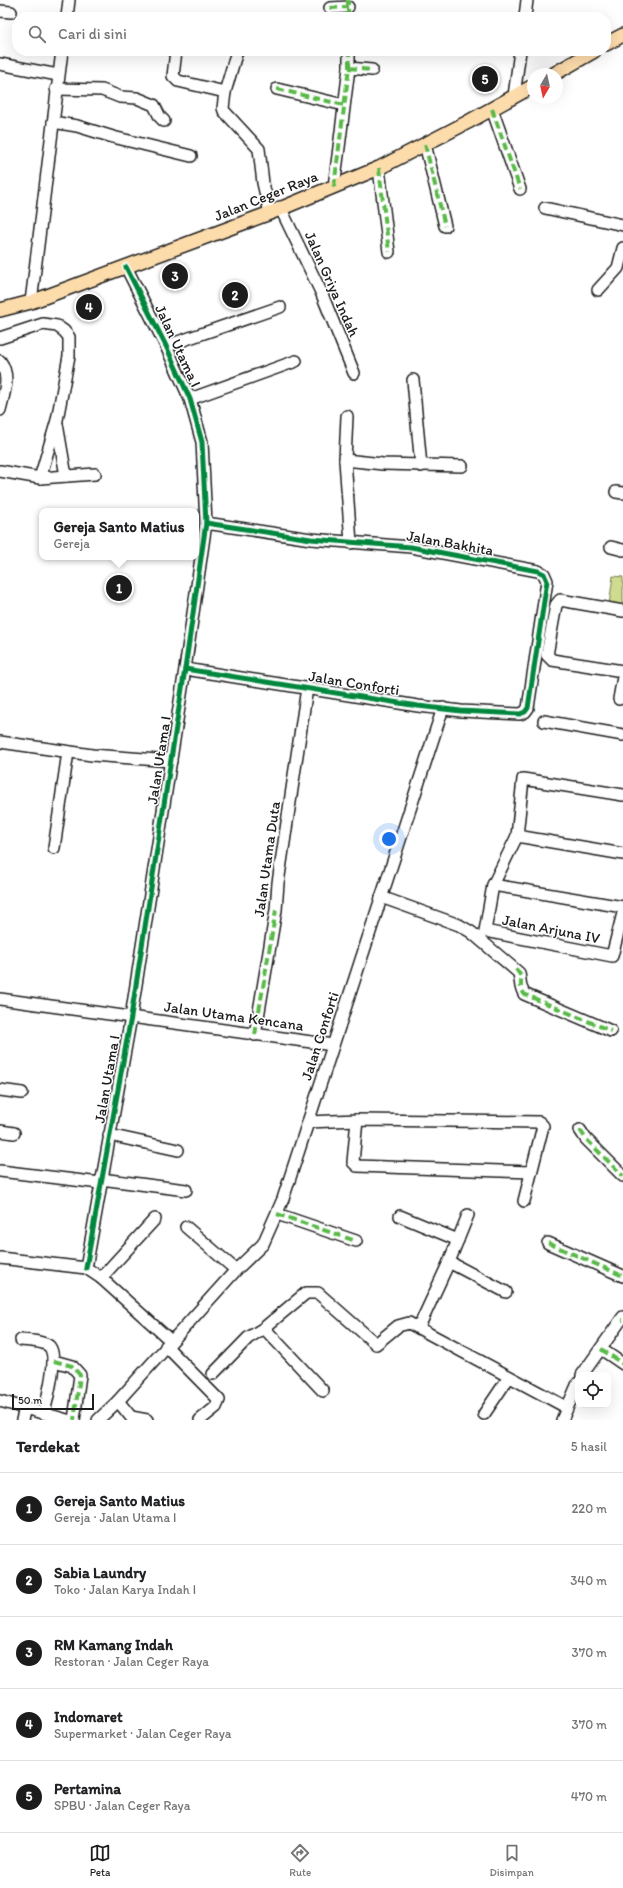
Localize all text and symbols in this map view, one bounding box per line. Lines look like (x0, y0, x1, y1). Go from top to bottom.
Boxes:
search box (12, 12, 611, 56)
icon: search (26, 23, 48, 45)
text: Cari di sini (58, 25, 127, 43)
pin: 5 (472, 64, 498, 94)
north arrow (527, 68, 563, 104)
street label: Jalan Ceger Raya (211, 167, 321, 225)
street label: Jalan Griya Indah (301, 229, 363, 339)
pin: 3 (162, 261, 188, 291)
pin: 2 (222, 280, 248, 310)
pin: 4 (76, 292, 102, 322)
street label: Jalan Utama I (151, 302, 205, 390)
popup (39, 508, 199, 560)
text: Gereja Santo Matius (53, 518, 185, 536)
street label: Jalan Bakhita (405, 527, 495, 560)
text: Gereja (53, 536, 90, 551)
pin: 1 (106, 573, 132, 603)
street label: Jalan Conforti (307, 667, 401, 699)
street label: Jalan Utama I (143, 715, 175, 805)
street label: Jalan Utama Duta (250, 800, 284, 918)
your location (379, 829, 399, 849)
street label: Jalan Arjuna IV (501, 911, 601, 947)
street label: Jalan Conforti (297, 990, 343, 1082)
street label: Jalan Utama Kencana (163, 997, 305, 1035)
street label: Jalan Utama I (90, 1034, 124, 1124)
map controls (575, 1372, 611, 1408)
button: locate (575, 1372, 611, 1408)
scale bar (12, 1392, 94, 1411)
text: 50 m (18, 1394, 42, 1407)
text: Terdekat (16, 1436, 80, 1456)
text: 5 hasil (571, 1439, 607, 1454)
text: Gereja Santo Matius (54, 1492, 185, 1510)
text: 1 (26, 1501, 32, 1516)
text: 220 m (571, 1501, 607, 1516)
text: Gereja · Jalan Utama I (54, 1510, 176, 1525)
text: Sabia Laundry (54, 1564, 146, 1582)
text: 2 (26, 1573, 32, 1588)
text: 340 m (570, 1573, 607, 1588)
text: Toko · Jalan Karya Indah I (54, 1582, 196, 1597)
text: RM Kamang Indah (54, 1636, 173, 1654)
text: 3 (25, 1645, 33, 1660)
text: 370 m (572, 1645, 607, 1660)
text: Restoran · Jalan Ceger Raya (54, 1654, 209, 1669)
text: Indomaret (54, 1708, 123, 1726)
text: 4 (25, 1717, 33, 1732)
text: 370 m (572, 1717, 607, 1732)
text: Supermarket · Jalan Ceger Raya (54, 1726, 232, 1741)
text: Pertamina (54, 1780, 121, 1798)
text: 5 (26, 1789, 32, 1804)
text: 470 m (571, 1789, 607, 1804)
text: SPBU · Jalan Ceger Raya (54, 1798, 190, 1813)
tab: Peta (89, 1842, 111, 1879)
tab: Rute (289, 1842, 311, 1879)
tab: Disimpan (489, 1842, 534, 1879)

